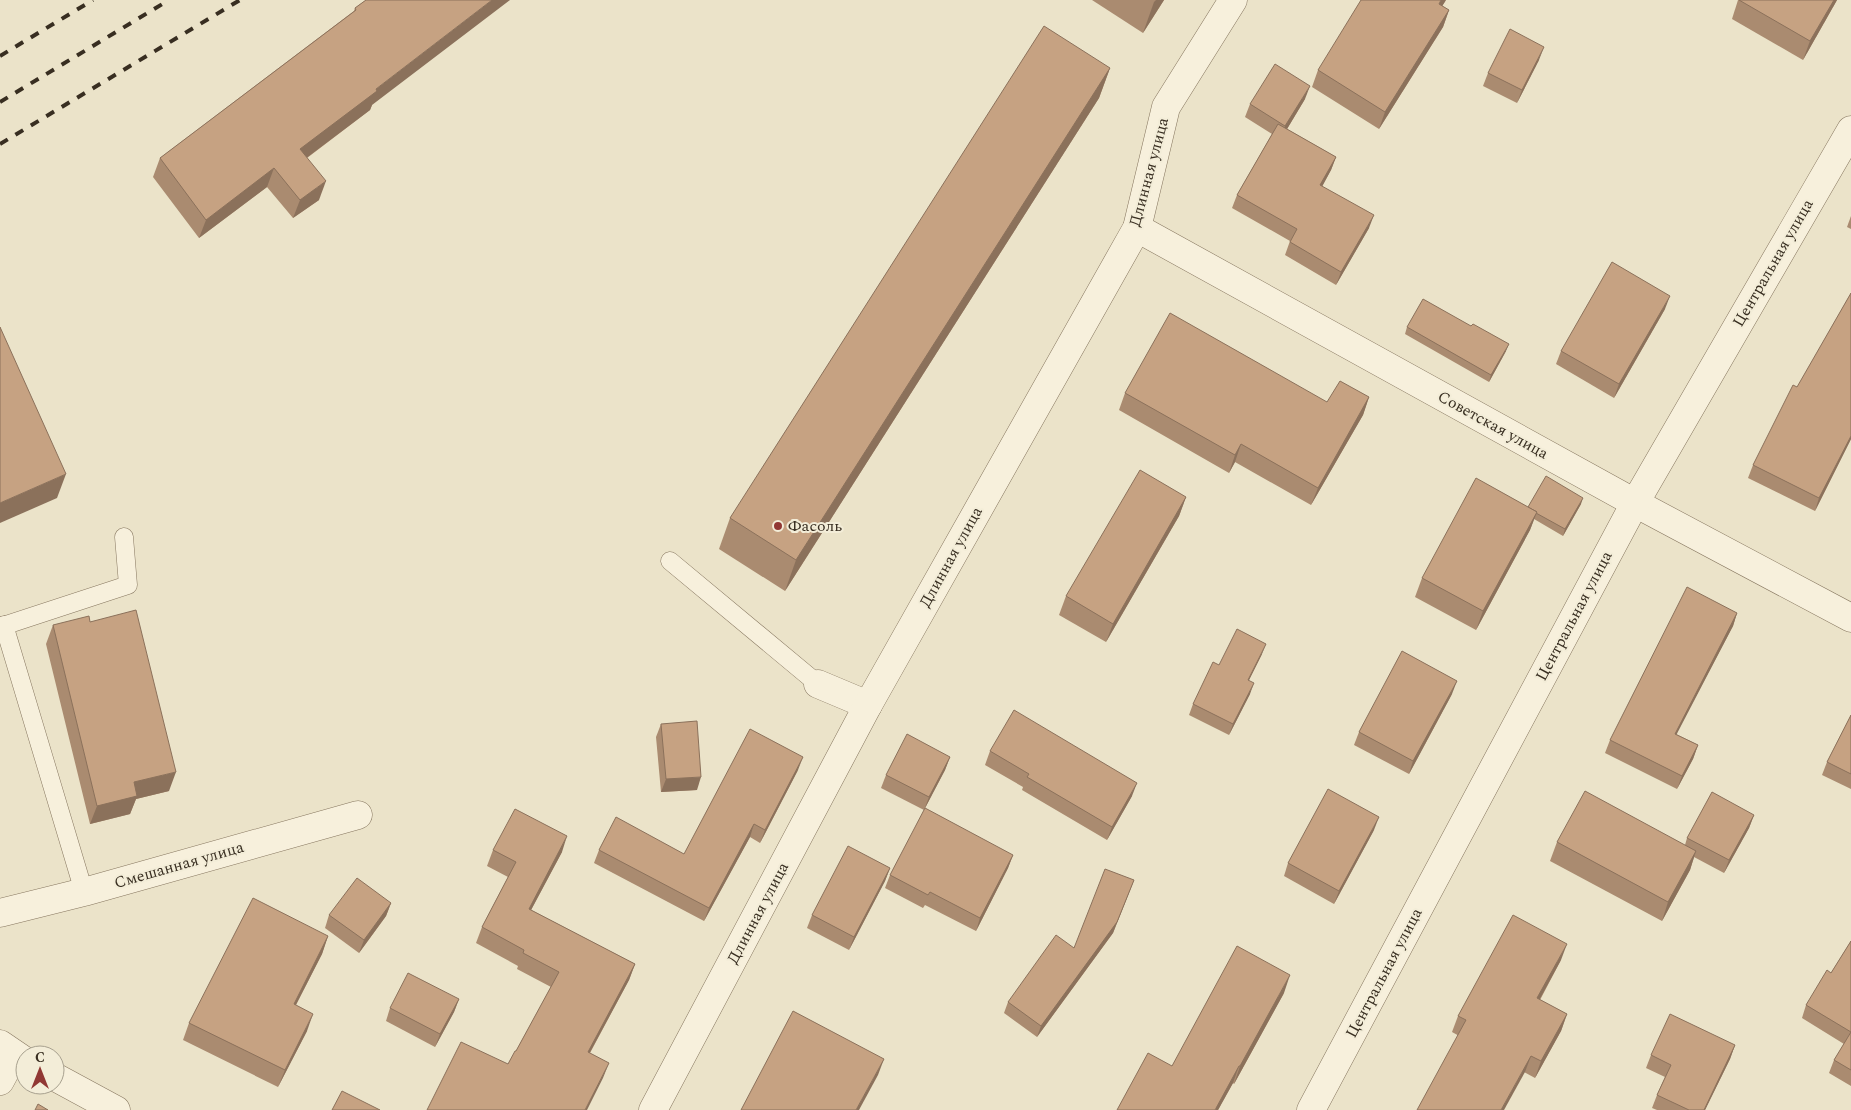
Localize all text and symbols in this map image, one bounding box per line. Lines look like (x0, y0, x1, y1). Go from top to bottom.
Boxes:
street label: Длинная улица (1123, 115, 1175, 229)
street label: Центральная улица (1727, 194, 1820, 331)
street label: Советская улица (1433, 385, 1553, 466)
street label: Длинная улица (913, 502, 989, 612)
place label: Фасоль (788, 514, 842, 538)
marker: Фасоль (772, 520, 784, 532)
street label: Центральная улица (1530, 547, 1619, 685)
street label: Смешанная улица (111, 835, 247, 895)
street label: Длинная улица (721, 858, 795, 968)
street label: Центральная улица (1340, 904, 1429, 1042)
north arrow (15, 1045, 65, 1095)
text: С (35, 1047, 45, 1068)

